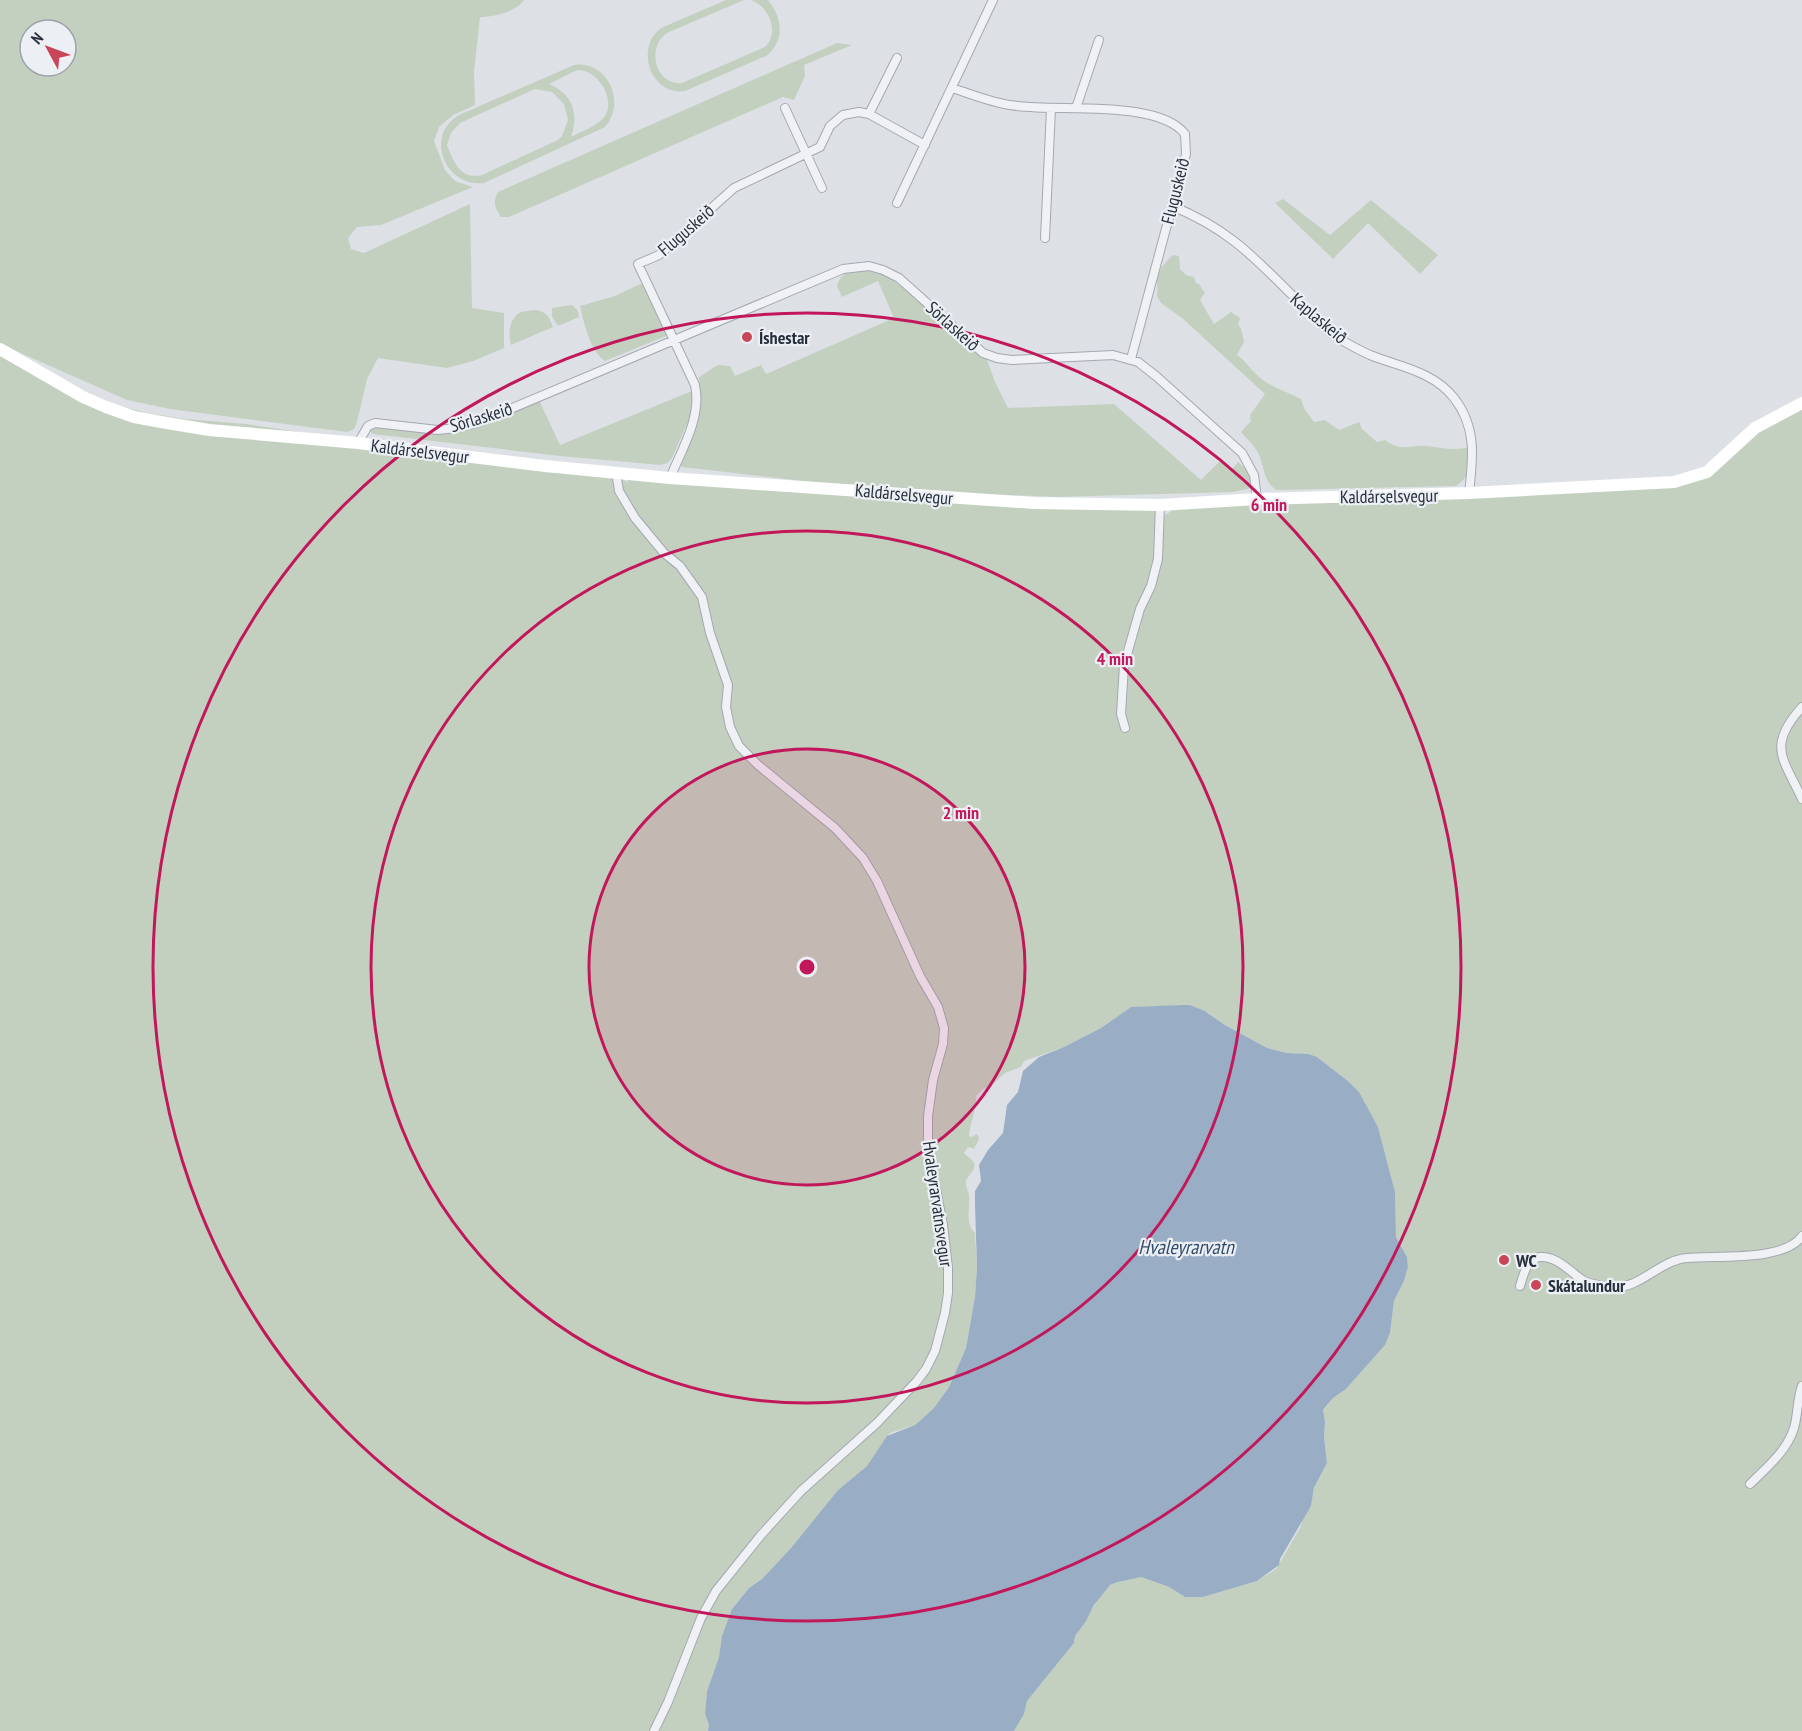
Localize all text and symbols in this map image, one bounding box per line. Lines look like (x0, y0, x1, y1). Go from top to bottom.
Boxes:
north arrow (18, 18, 78, 78)
text: N (26, 28, 47, 48)
street label: Fluguskeið (1156, 156, 1194, 226)
street label: Fluguskeið (653, 199, 719, 261)
street label: Kaplaskeið (1286, 288, 1352, 348)
street label: Sörlaskeið (921, 296, 985, 356)
place label: Íshestar (759, 326, 810, 349)
marker: Íshestar (740, 330, 754, 344)
street label: Sörlaskeið (447, 397, 515, 437)
street label: Kaldárselsvegur (370, 434, 470, 468)
street label: Kaldárselsvegur (854, 478, 954, 510)
street label: Kaldárselsvegur (1340, 484, 1438, 508)
text: 6 min (1251, 493, 1287, 516)
text: 4 min (1097, 647, 1133, 670)
text: 2 min (943, 801, 979, 824)
centre of rings (797, 957, 817, 977)
street label: Hvaleyrarvatnsvegur (918, 1140, 958, 1268)
water label: Hvaleyrarvatn (1138, 1234, 1235, 1260)
place label: WC (1515, 1249, 1537, 1272)
marker: WC (1497, 1253, 1511, 1267)
place label: Skátalundur (1548, 1274, 1626, 1297)
marker: Skátalundur (1529, 1278, 1543, 1292)

